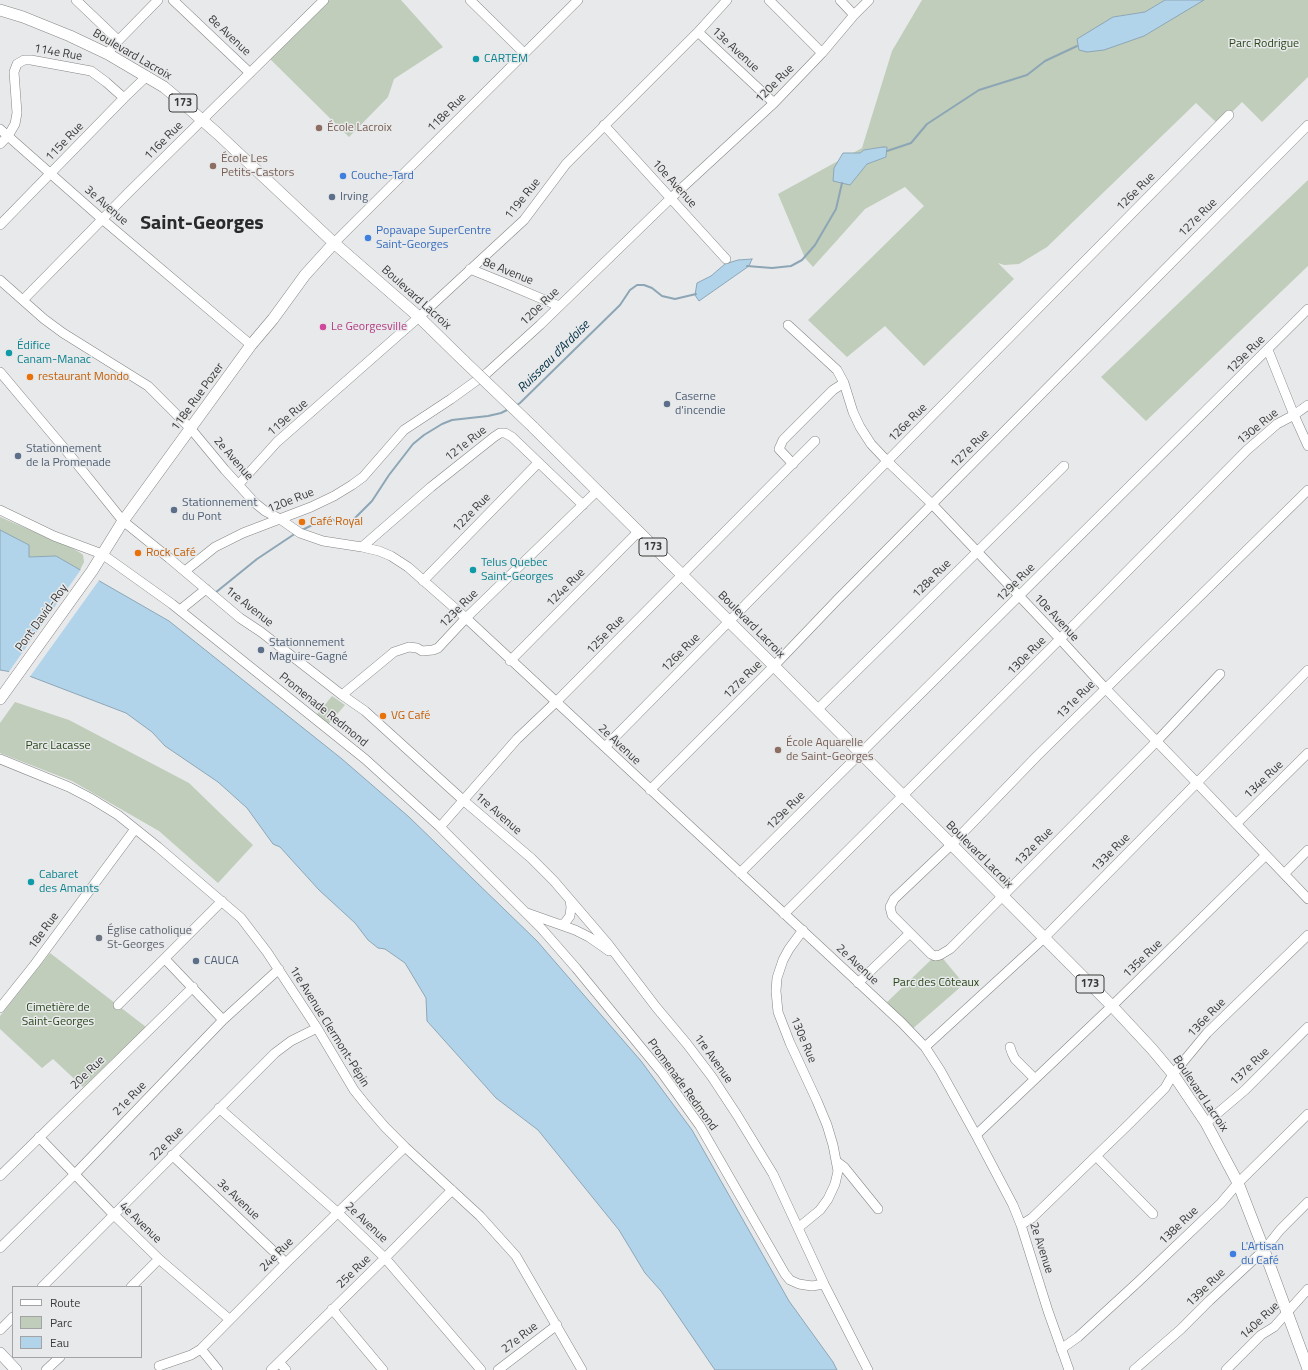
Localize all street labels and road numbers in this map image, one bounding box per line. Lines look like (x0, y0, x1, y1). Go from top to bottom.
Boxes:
street label: 8e Avenue (205, 13, 253, 59)
street label: 13e Avenue (708, 24, 762, 76)
street label: Boulevard Lacroix (90, 27, 174, 83)
street label: 114e Rue (33, 42, 83, 64)
street label: 120e Rue (753, 62, 797, 106)
street label: 118e Rue (425, 91, 469, 135)
road number: 173 (169, 94, 197, 112)
street label: 116e Rue (142, 119, 186, 163)
street label: 115e Rue (43, 120, 87, 164)
street label: 10e Avenue (649, 157, 699, 211)
street label: 126e Rue (1114, 170, 1158, 214)
street label: 119e Rue (502, 176, 544, 222)
street label: 3e Avenue (81, 183, 131, 229)
street label: 127e Rue (1176, 196, 1220, 240)
street label: 8e Avenue (481, 255, 535, 289)
street label: Boulevard Lacroix (378, 263, 454, 333)
street label: 120e Rue (518, 285, 562, 329)
street label: 129e Rue (1224, 333, 1268, 377)
street label: 118e Rue Pozer (169, 360, 227, 434)
street label: 119e Rue (265, 397, 311, 439)
street label: 126e Rue (886, 401, 930, 445)
street label: 130e Rue (1235, 406, 1281, 448)
street label: 121e Rue (442, 423, 490, 465)
street label: 127e Rue (948, 427, 992, 471)
street label: 2e Avenue (210, 434, 256, 484)
street label: 120e Rue (266, 485, 316, 517)
street label: 122e Rue (450, 491, 494, 535)
road number: 173 (639, 538, 667, 556)
street label: 128e Rue (910, 557, 954, 601)
street label: 129e Rue (994, 561, 1038, 605)
street label: 124e Rue (544, 566, 588, 610)
street label: Pont David-Roy (13, 582, 71, 654)
street label: 1re Avenue (222, 584, 276, 630)
street label: 123e Rue (437, 587, 481, 631)
street label: Boulevard Lacroix (714, 588, 788, 662)
street label: 10e Avenue (1030, 591, 1082, 645)
street label: 125e Rue (584, 613, 628, 657)
street label: 126e Rue (659, 631, 703, 675)
street label: 130e Rue (1005, 634, 1049, 678)
street label: 127e Rue (721, 658, 765, 702)
street label: Promenade Redmond (276, 670, 370, 750)
street label: 131e Rue (1054, 678, 1098, 722)
street label: 2e Avenue (595, 722, 643, 768)
street label: 134e Rue (1242, 758, 1286, 802)
street label: 129e Rue (764, 789, 808, 833)
street label: 1re Avenue (472, 790, 524, 838)
street label: Boulevard Lacroix (942, 818, 1016, 892)
street label: 132e Rue (1012, 825, 1056, 869)
street label: 133e Rue (1089, 831, 1133, 875)
street label: 18e Rue (26, 910, 62, 952)
street label: 135e Rue (1121, 937, 1165, 981)
street label: 2e Avenue (833, 942, 881, 988)
street label: 1re Avenue Clermont-Pépin (286, 964, 372, 1090)
road number: 173 (1076, 975, 1104, 993)
street label: 136e Rue (1185, 996, 1229, 1040)
street label: 130e Rue (787, 1015, 819, 1065)
street label: 1re Avenue (690, 1032, 736, 1086)
street label: Promenade Redmond (644, 1036, 720, 1134)
street label: 137e Rue (1228, 1045, 1272, 1089)
street label: 20e Rue (68, 1053, 108, 1093)
street label: Boulevard Lacroix (1169, 1053, 1231, 1135)
street label: 21e Rue (110, 1079, 150, 1119)
street label: 22e Rue (147, 1124, 187, 1164)
street label: 3e Avenue (214, 1177, 262, 1223)
street label: 4e Avenue (116, 1199, 164, 1247)
street label: 2e Avenue (342, 1200, 390, 1246)
street label: 138e Rue (1157, 1204, 1201, 1248)
street label: 2e Avenue (1026, 1221, 1056, 1275)
street label: 24e Rue (257, 1235, 297, 1275)
street label: 25e Rue (334, 1252, 374, 1292)
street label: 139e Rue (1184, 1266, 1228, 1310)
street label: 140e Rue (1237, 1299, 1283, 1343)
street label: 27e Rue (499, 1319, 541, 1357)

